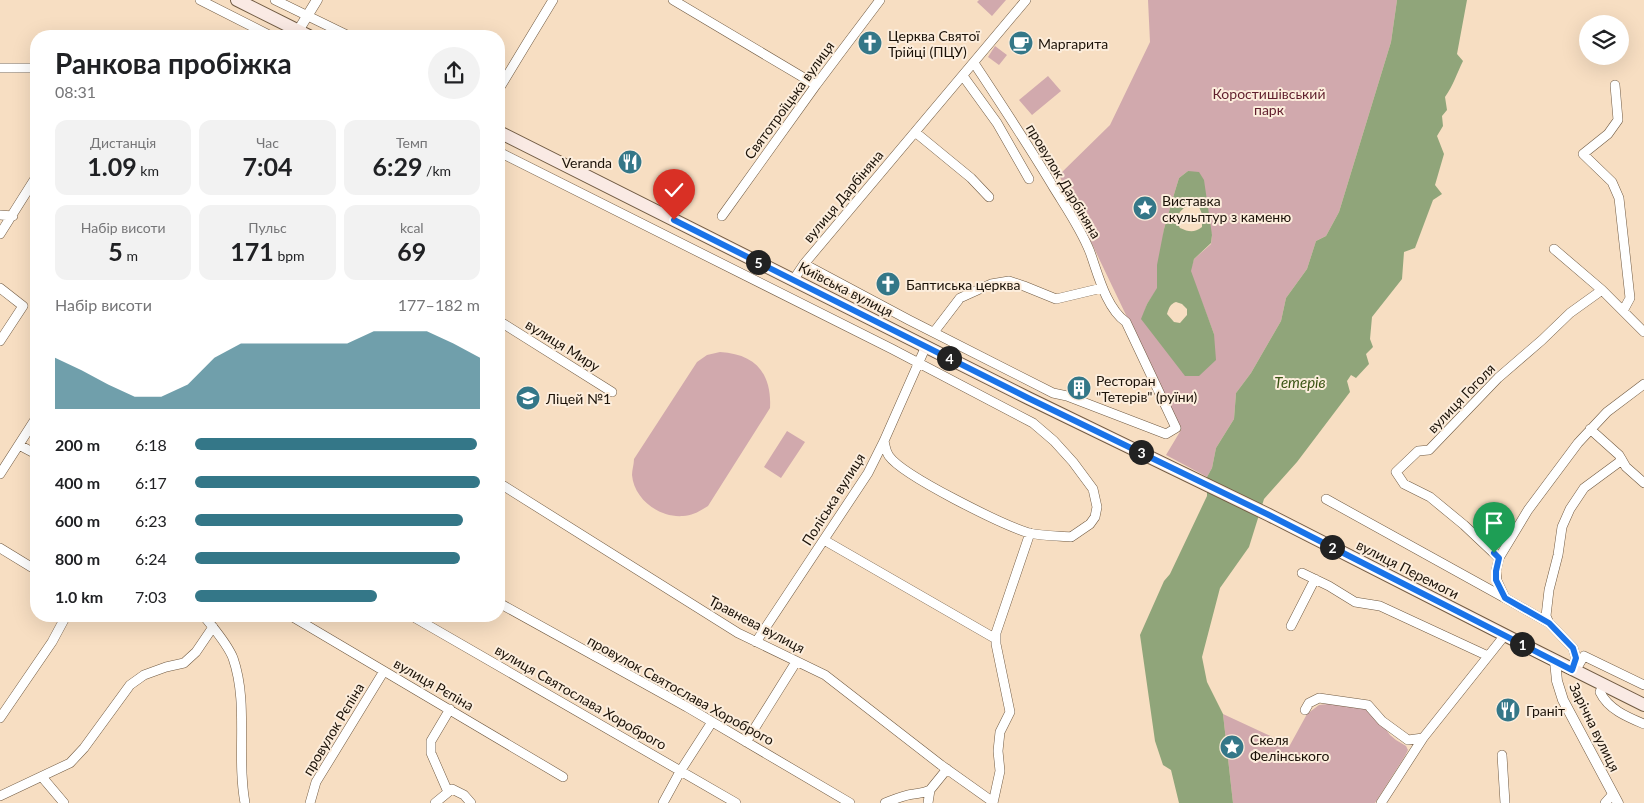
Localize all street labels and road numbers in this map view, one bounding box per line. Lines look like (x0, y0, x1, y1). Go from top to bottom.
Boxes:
street label: Святотроїцька вулиця (740, 38, 838, 162)
street label: провулок Дарбіняна (1023, 121, 1105, 242)
street label: вулиця Дарбіняна (799, 146, 887, 246)
street label: Київська вулиця (796, 258, 896, 320)
street label: вулиця Миру (523, 315, 604, 375)
street label: вулиця Гоголя (1424, 360, 1498, 436)
street label: Поліська вулиця (798, 450, 868, 548)
street label: вулиця Перемоги (1354, 536, 1462, 602)
street label: Травнева вулиця (706, 592, 808, 656)
street label: провулок Святослава Хороброго (585, 631, 777, 749)
street label: вулиця Святослава Хороброго (492, 641, 670, 753)
street label: вулиця Рєпіна (391, 654, 477, 714)
street label: провулок Рєпіна (299, 680, 367, 778)
street label: Зарічна вулиця (1566, 680, 1624, 774)

